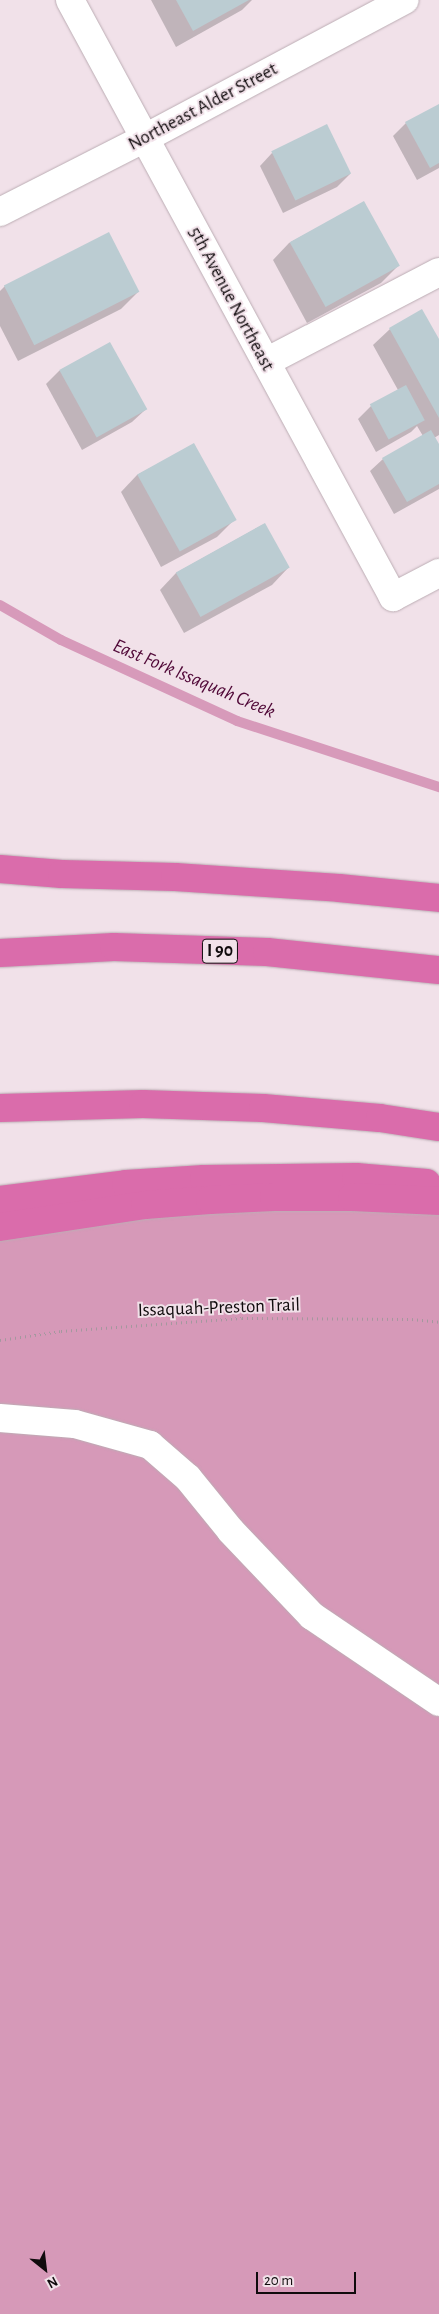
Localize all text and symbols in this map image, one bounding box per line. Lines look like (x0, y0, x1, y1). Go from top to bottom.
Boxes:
street label: Northeast Alder Street (124, 58, 282, 156)
street label: 5th Avenue Northeast (183, 223, 279, 375)
water label: East Fork Issaquah Creek (109, 634, 279, 724)
road number: I 90 (201, 936, 239, 966)
street label: Issaquah-Preston Trail (137, 1294, 301, 1322)
north arrow (20, 2244, 70, 2294)
scale bar (259, 2262, 359, 2294)
text: 20 m (264, 2273, 293, 2288)
text: N (45, 2274, 60, 2291)

